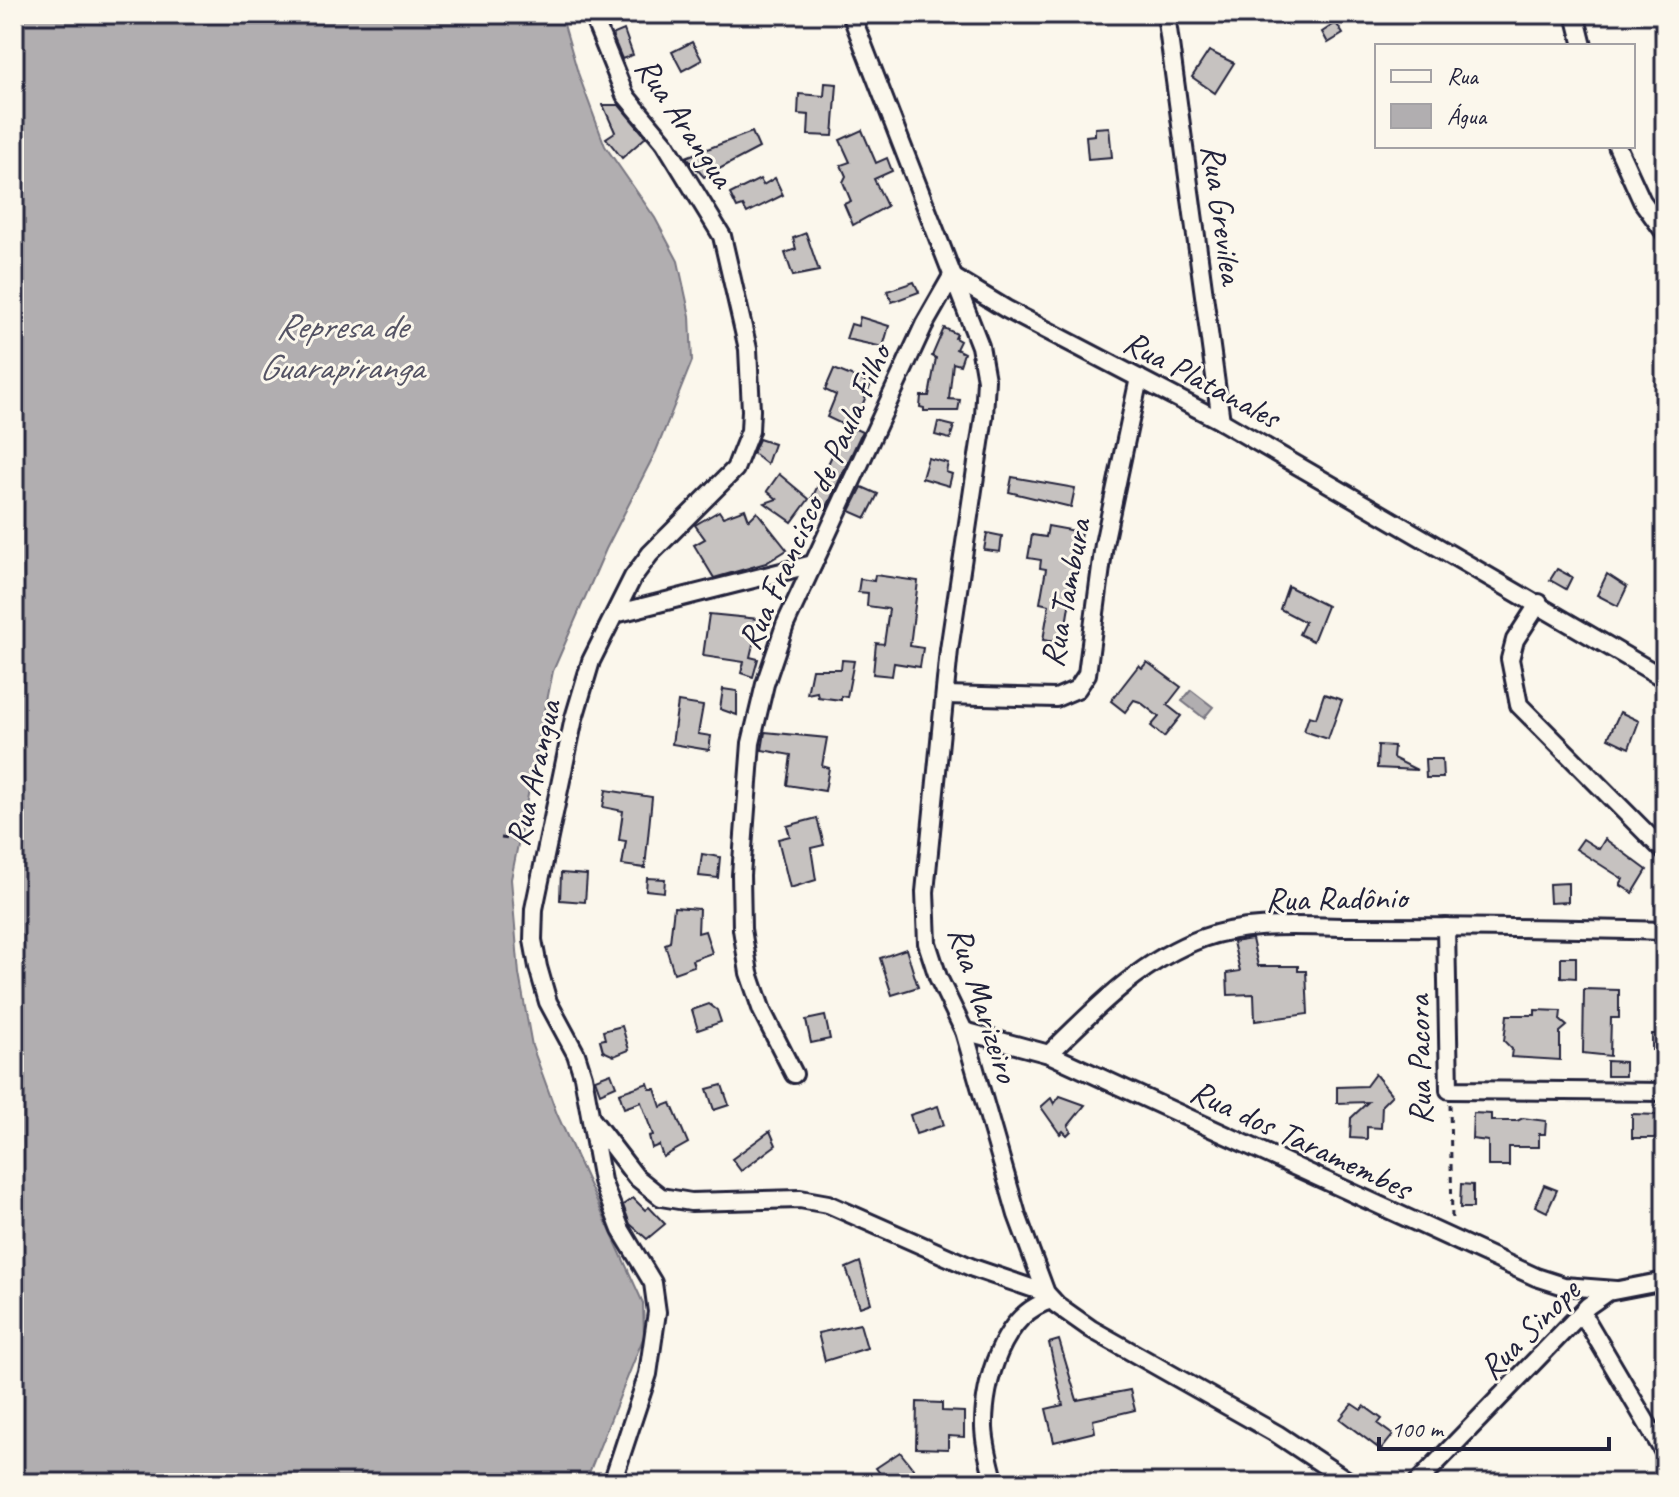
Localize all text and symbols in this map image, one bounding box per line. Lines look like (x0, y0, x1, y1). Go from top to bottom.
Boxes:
legend (1375, 44, 1635, 148)
street label: Rua Arangua (626, 49, 746, 197)
text: Rua (1447, 61, 1479, 91)
text: Água (1447, 101, 1487, 131)
street label: Rua Grevilea (1192, 142, 1254, 289)
water label: Represa de Guarapiranga (259, 303, 427, 390)
street label: Rua Platanales (1116, 320, 1290, 439)
street label: Rua Francisco de Paula Filho (727, 334, 902, 656)
street label: Rua Tambura (1030, 513, 1101, 671)
street label: Rua Arangua (495, 694, 571, 850)
street label: Rua Radônio (1265, 875, 1411, 921)
street label: Rua Marizeiro (939, 921, 1030, 1089)
street label: Rua Pacora (1396, 992, 1442, 1125)
street label: Rua dos Taramembes (1184, 1069, 1421, 1210)
street label: Rua Sinope (1469, 1268, 1590, 1389)
scale bar (1379, 1401, 1609, 1451)
text: 100 m (1391, 1414, 1445, 1444)

